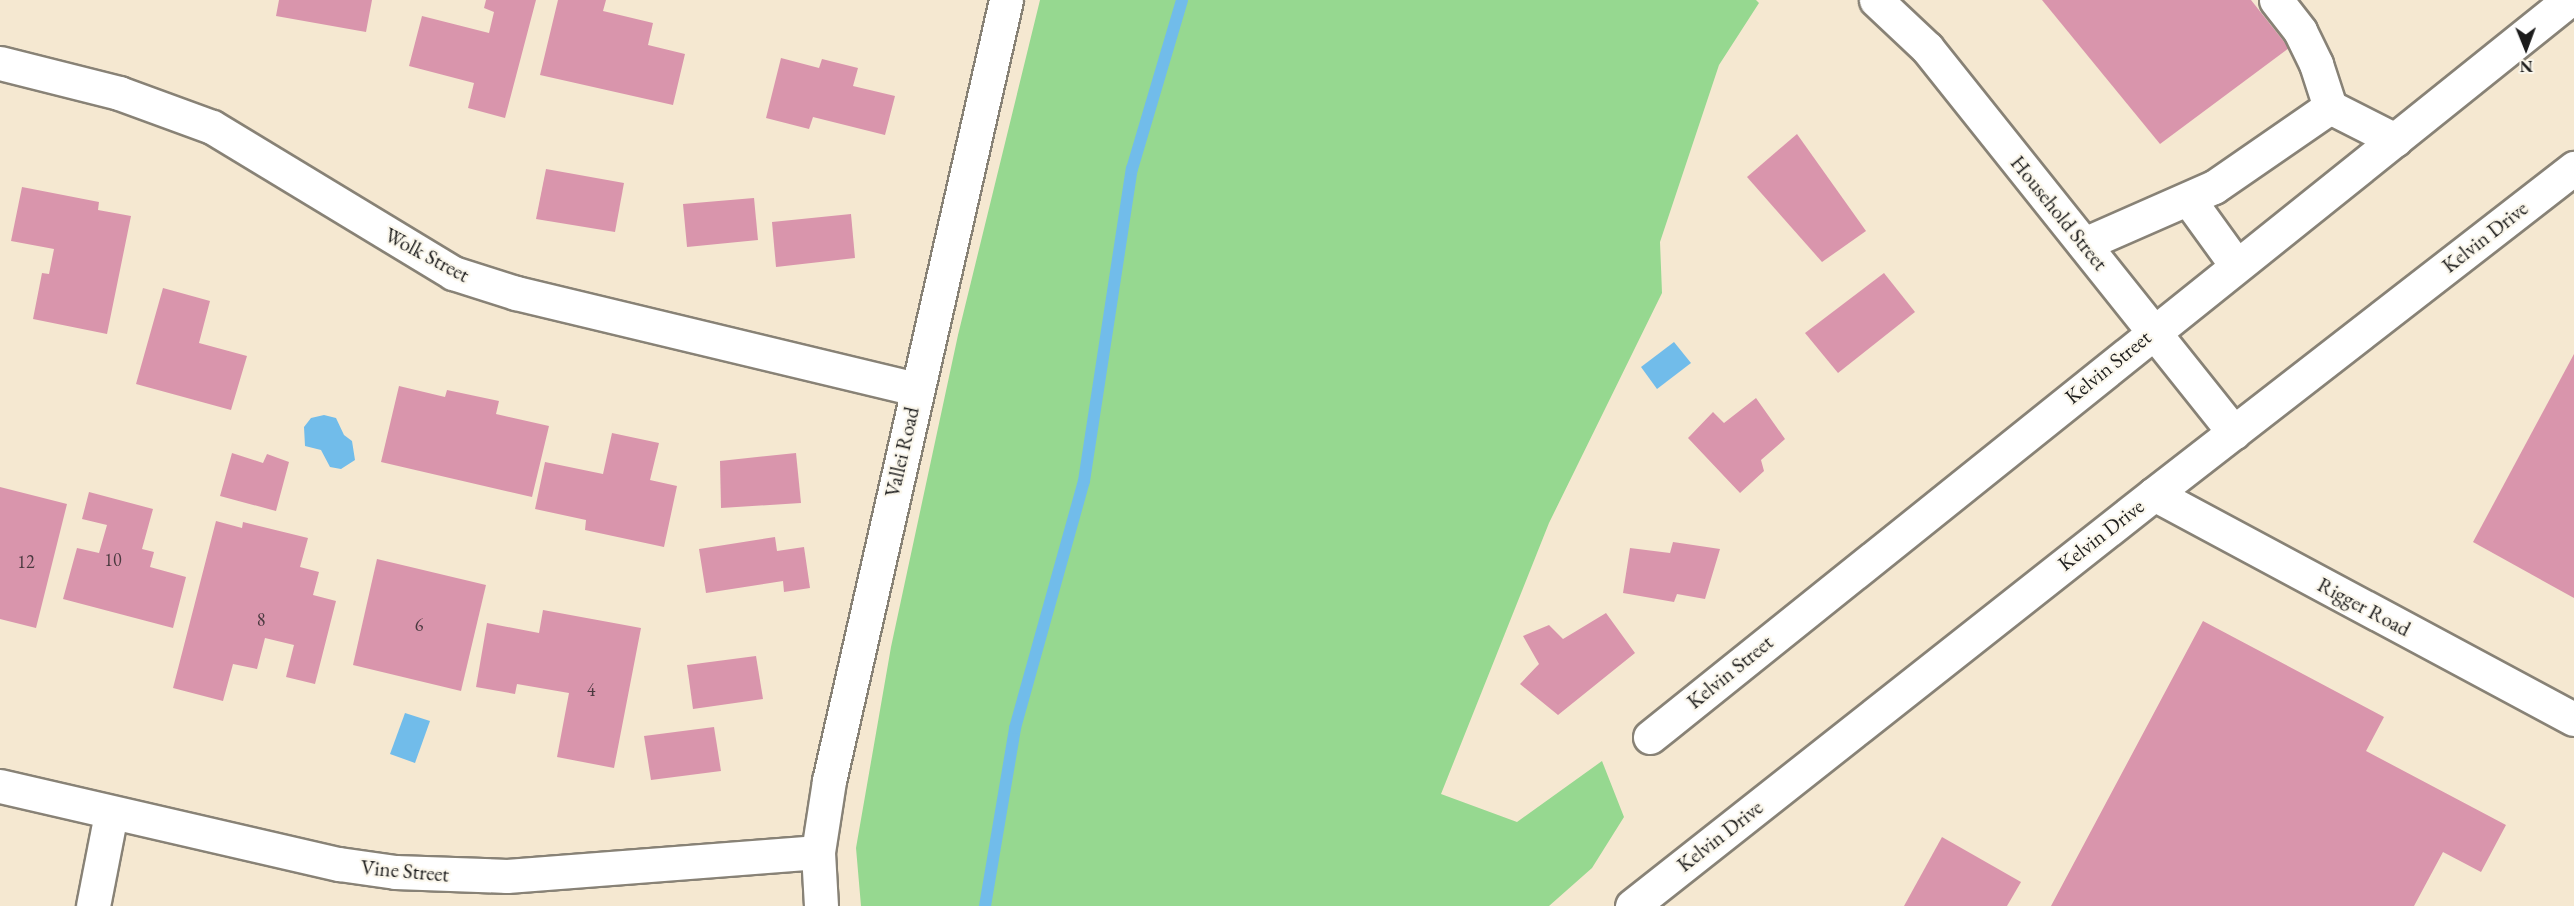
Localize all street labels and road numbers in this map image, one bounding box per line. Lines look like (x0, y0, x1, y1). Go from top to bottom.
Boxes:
street label: Household Street (2005, 151, 2113, 275)
street label: Kelvin Drive (2437, 196, 2533, 278)
street label: Wolk Street (380, 222, 474, 288)
street label: Kelvin Street (2060, 325, 2156, 409)
street label: Vallei Road (879, 404, 925, 500)
street label: Kelvin Drive (2053, 494, 2149, 576)
street label: Rigger Road (2313, 572, 2415, 642)
street label: Kelvin Street (1682, 630, 1778, 714)
street label: Kelvin Drive (1672, 795, 1768, 877)
street label: Vine Street (360, 855, 450, 887)

